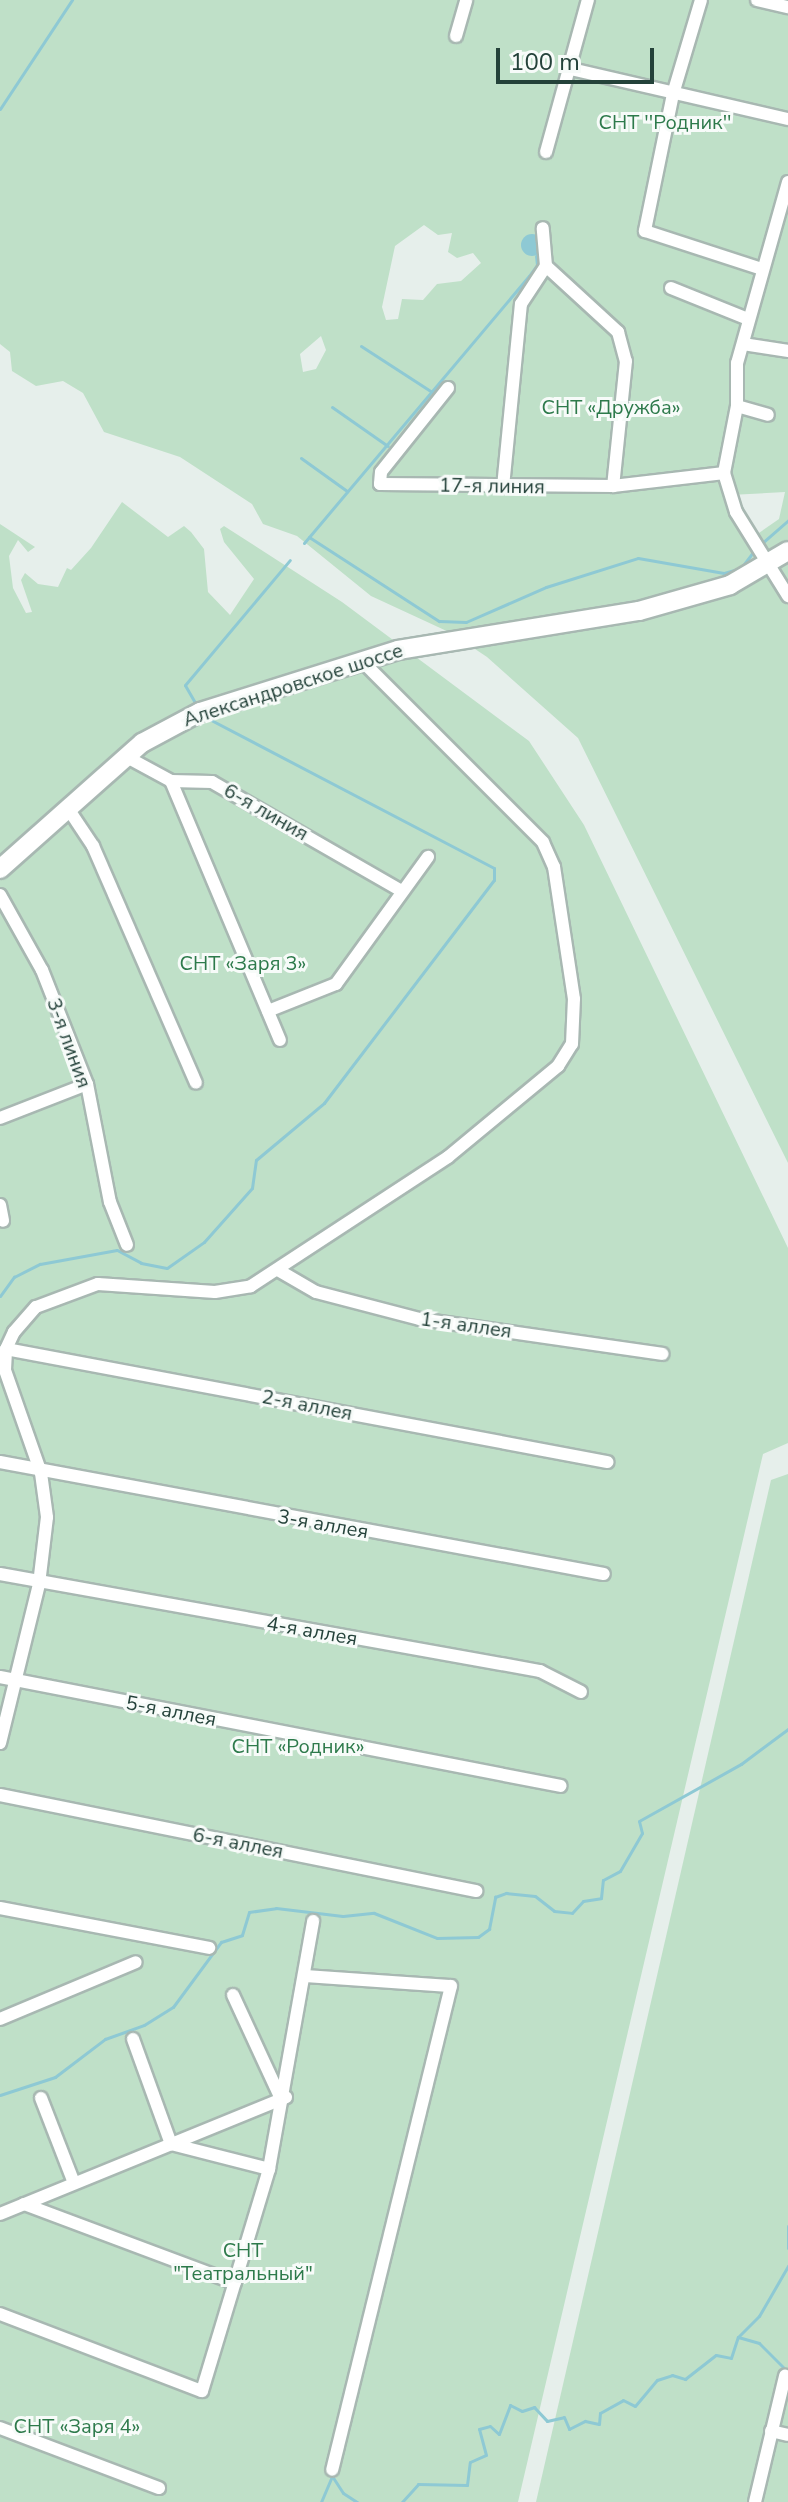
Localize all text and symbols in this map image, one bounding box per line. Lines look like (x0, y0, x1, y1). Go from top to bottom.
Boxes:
scale bar (500, 32, 658, 82)
text: 100 m (510, 46, 580, 78)
park label: СНТ ''Родник'' (599, 110, 731, 134)
park label: СНТ «Дружба» (541, 395, 681, 419)
street label: 17-я линия (439, 473, 545, 499)
street label: Александровское шоссе (180, 638, 406, 732)
street label: 6-я линия (219, 778, 313, 846)
park label: СНТ «Заря 3» (180, 951, 306, 975)
street label: 3-я линия (42, 995, 96, 1091)
street label: 1-я аллея (419, 1307, 513, 1343)
street label: 2-я аллея (260, 1384, 354, 1426)
street label: 3-я аллея (276, 1504, 370, 1544)
street label: 4-я аллея (265, 1611, 359, 1651)
street label: 5-я аллея (124, 1690, 218, 1732)
park label: СНТ «Родник» (232, 1734, 364, 1758)
street label: 6-я аллея (191, 1822, 285, 1864)
park label: СНТ "Театральный" (173, 2238, 313, 2285)
park label: СНТ «Заря 4» (14, 2414, 140, 2438)

